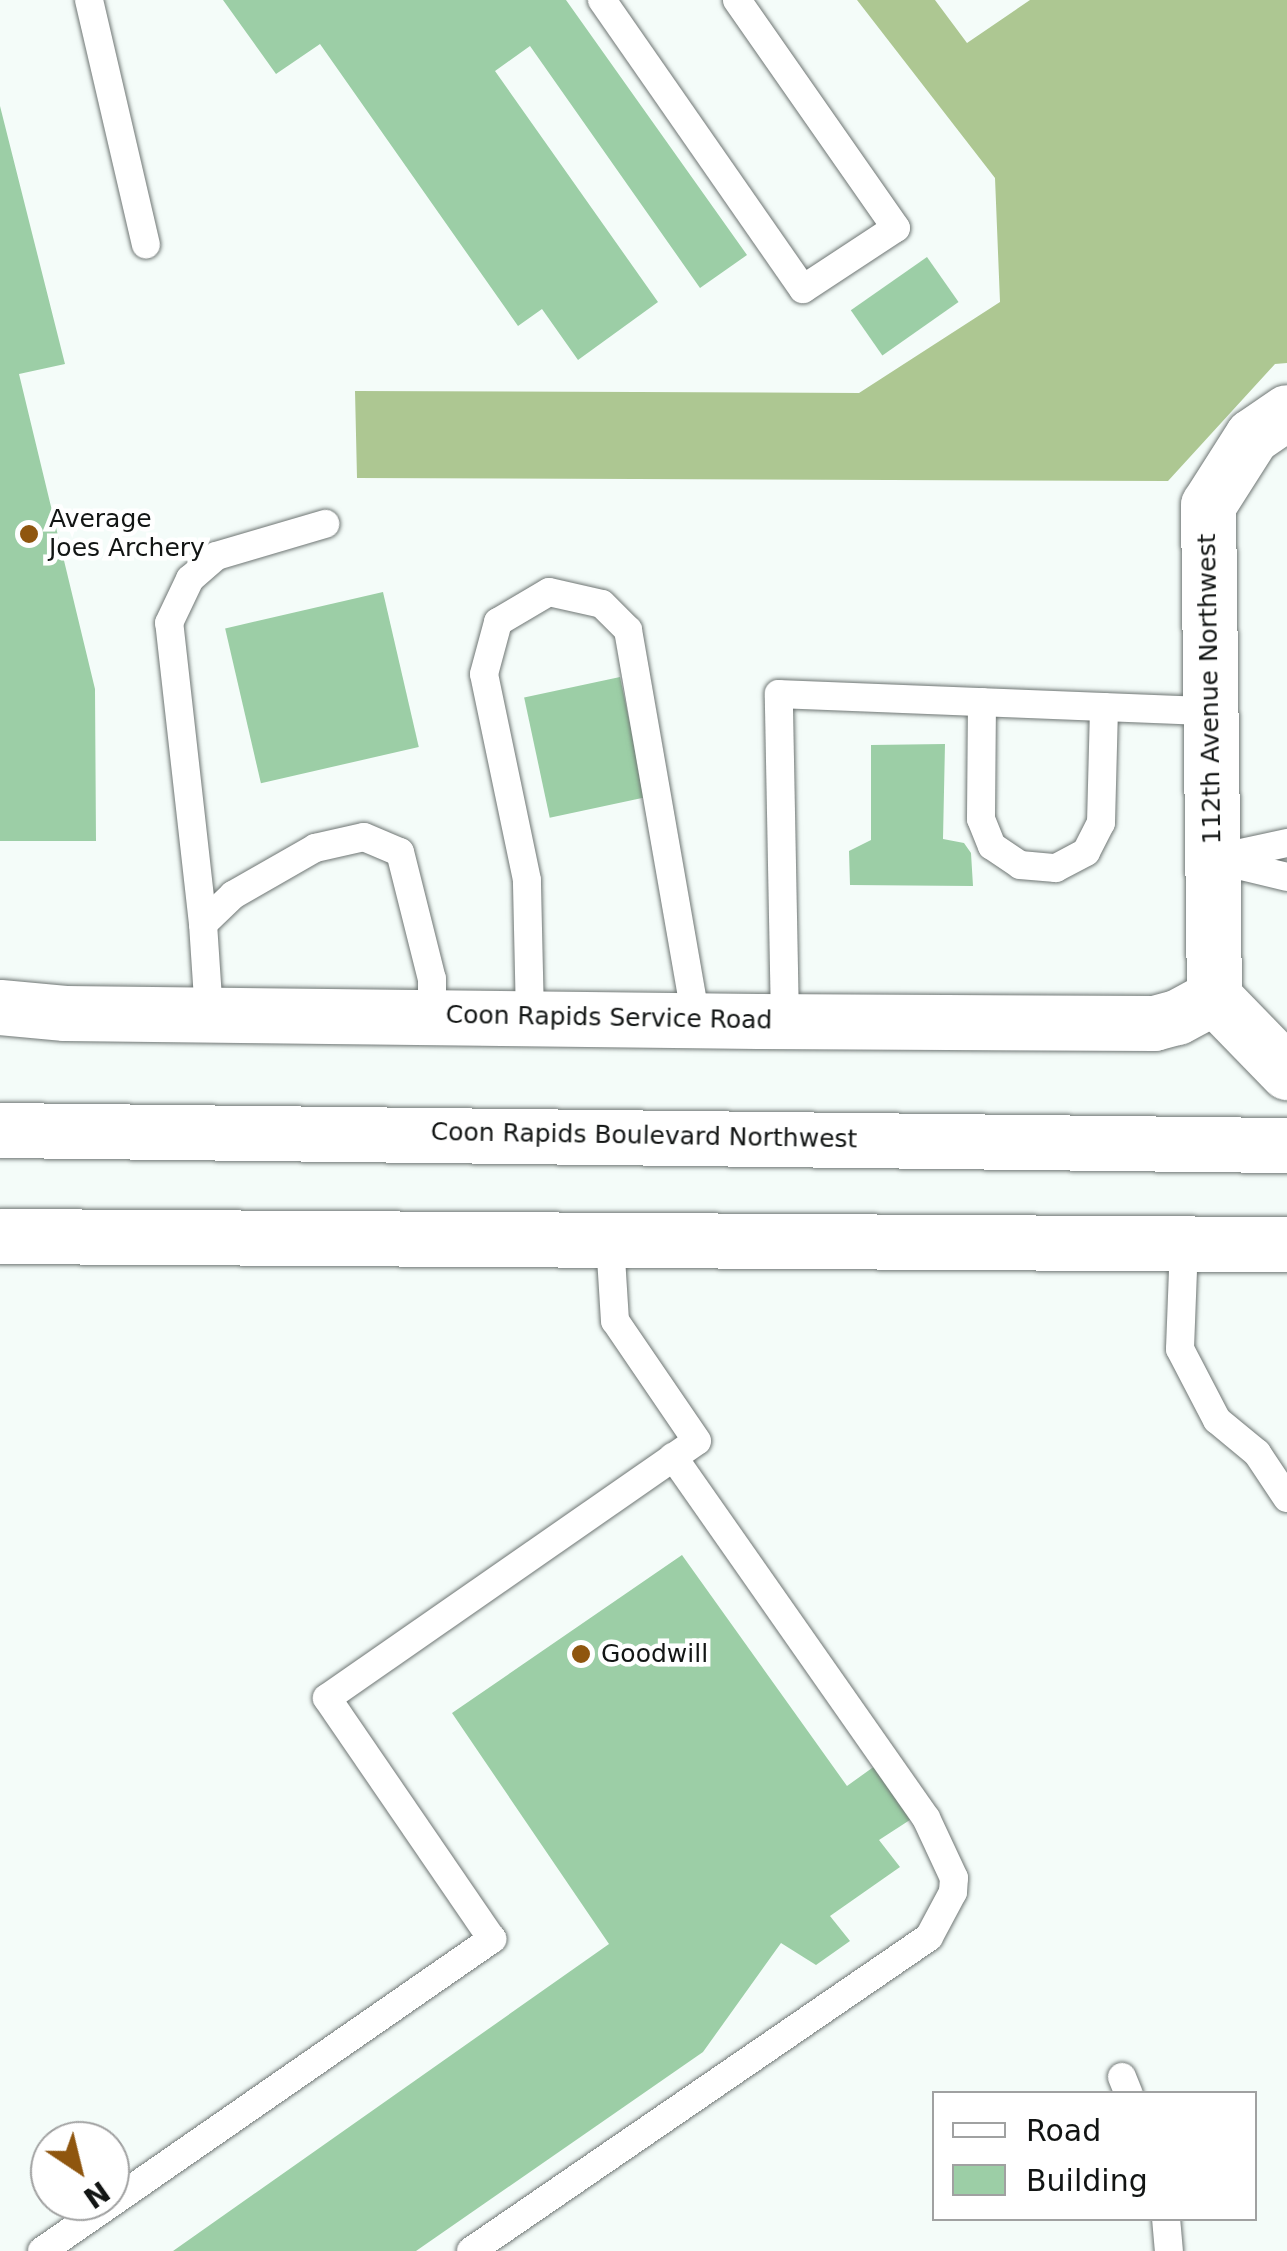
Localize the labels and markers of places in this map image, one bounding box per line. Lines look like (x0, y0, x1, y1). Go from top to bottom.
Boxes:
place label: Average Joes Archery (49, 505, 205, 564)
marker: Average Joes Archery (18, 523, 40, 545)
place label: Goodwill (601, 1639, 708, 1669)
marker: Goodwill (570, 1643, 592, 1665)

